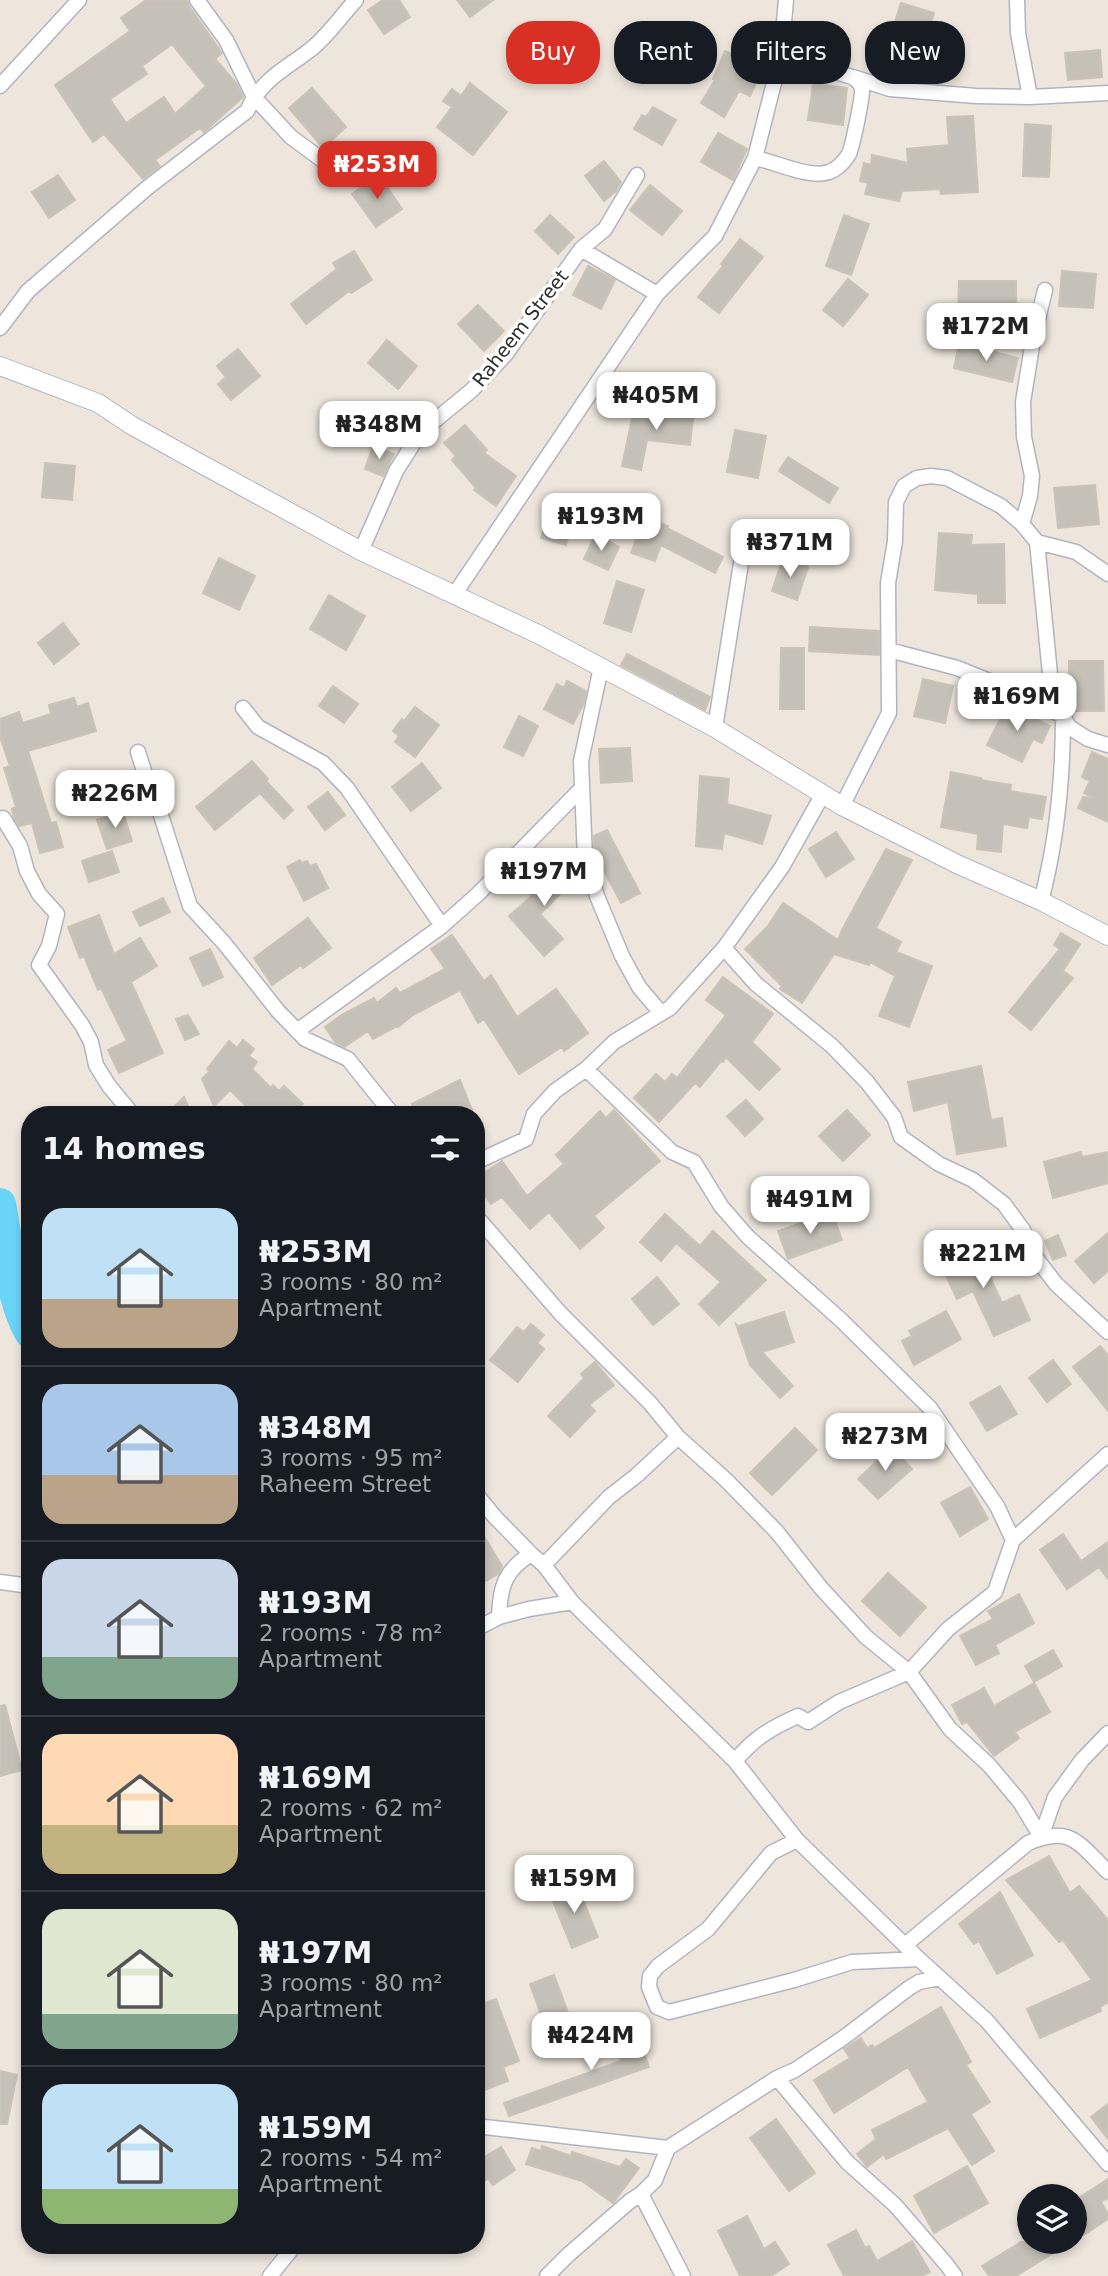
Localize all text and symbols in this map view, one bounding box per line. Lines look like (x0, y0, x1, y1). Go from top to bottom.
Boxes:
chip: Buy (506, 21, 600, 84)
chip: Rent (614, 21, 717, 84)
chip: Filters (731, 21, 851, 84)
chip: New (865, 21, 965, 84)
pin: ₦253M (328, 142, 426, 201)
text: ₦253M (334, 151, 420, 177)
street label: Raheem Street (468, 265, 572, 391)
pin: ₦172M (937, 304, 1035, 363)
text: ₦172M (943, 313, 1029, 339)
pin: ₦405M (607, 372, 705, 432)
text: ₦405M (613, 382, 699, 408)
pin: ₦348M (330, 402, 428, 461)
text: ₦348M (336, 411, 422, 437)
pin: ₦193M (552, 494, 650, 553)
text: ₦193M (558, 503, 644, 529)
pin: ₦371M (741, 520, 839, 579)
text: ₦371M (747, 529, 833, 555)
pin: ₦169M (968, 674, 1066, 733)
text: ₦169M (974, 683, 1060, 709)
pin: ₦226M (66, 770, 164, 830)
text: ₦226M (72, 780, 158, 806)
pin: ₦197M (495, 848, 593, 908)
text: ₦197M (501, 858, 587, 884)
icon: filters (426, 1129, 464, 1167)
text: 14 homes (42, 1131, 206, 1166)
pin: ₦491M (761, 1176, 859, 1236)
text: ₦491M (767, 1186, 853, 1212)
pin: ₦221M (934, 1230, 1032, 1290)
text: ₦253M (259, 1234, 372, 1269)
icon: home (98, 1236, 182, 1320)
text: ₦221M (940, 1240, 1026, 1266)
text: 3 rooms · 80 m² (259, 1269, 443, 1295)
text: Apartment (259, 1295, 382, 1321)
text: ₦348M (259, 1410, 372, 1445)
icon: home (98, 1412, 182, 1496)
pin: ₦273M (836, 1414, 934, 1473)
text: ₦273M (842, 1423, 928, 1449)
text: 3 rooms · 95 m² (259, 1445, 443, 1471)
text: Raheem Street (259, 1471, 431, 1497)
text: ₦193M (259, 1585, 372, 1620)
icon: home (98, 1587, 182, 1671)
text: 2 rooms · 78 m² (259, 1620, 443, 1646)
text: Apartment (259, 1646, 382, 1672)
text: ₦169M (259, 1760, 372, 1795)
icon: home (98, 1762, 182, 1846)
text: 2 rooms · 62 m² (259, 1795, 443, 1821)
text: Apartment (259, 1821, 382, 1847)
pin: ₦159M (525, 1856, 623, 1915)
text: ₦159M (531, 1865, 617, 1891)
text: ₦197M (259, 1935, 372, 1970)
icon: home (98, 1937, 182, 2021)
text: 3 rooms · 80 m² (259, 1970, 443, 1996)
text: Apartment (259, 1996, 382, 2022)
pin: ₦424M (542, 2012, 640, 2072)
text: ₦424M (548, 2022, 634, 2048)
text: ₦159M (259, 2110, 372, 2145)
icon: home (98, 2112, 182, 2196)
text: 2 rooms · 54 m² (259, 2145, 443, 2171)
text: Apartment (259, 2171, 382, 2197)
map controls (1017, 2184, 1087, 2254)
button: layers (1017, 2184, 1087, 2254)

